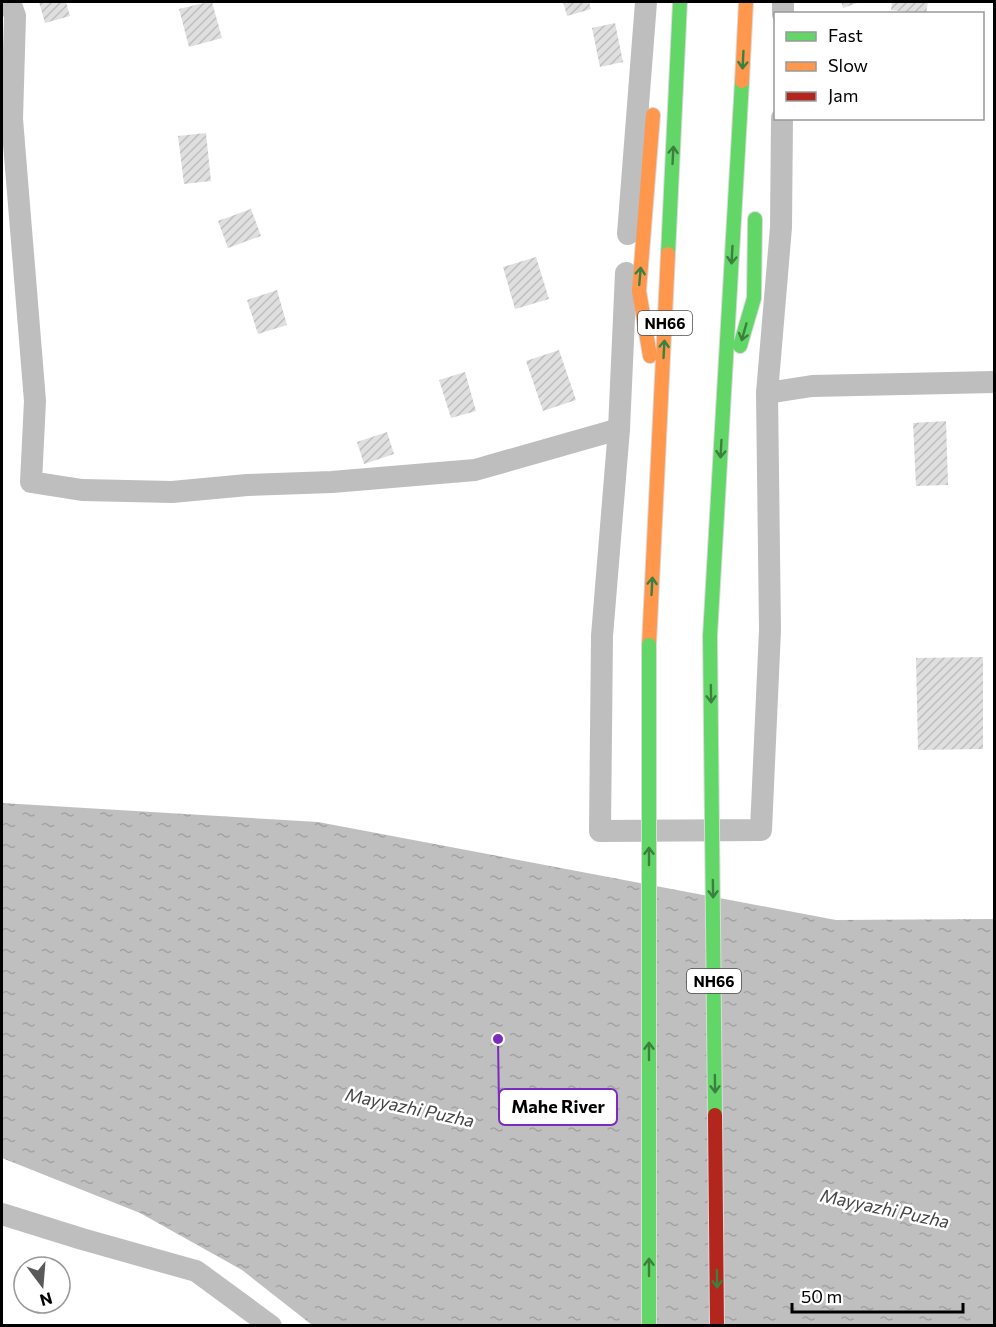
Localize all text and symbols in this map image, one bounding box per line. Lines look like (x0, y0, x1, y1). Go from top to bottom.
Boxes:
legend (774, 12, 984, 120)
text: Fast (828, 24, 863, 46)
one-way arrow (737, 49, 748, 69)
text: Slow (828, 54, 868, 76)
text: Jam (828, 84, 858, 106)
one-way arrow (668, 145, 679, 165)
one-way arrow (726, 244, 737, 264)
one-way arrow (635, 267, 646, 287)
road number: NH66 (638, 311, 692, 335)
one-way arrow (738, 322, 749, 341)
one-way arrow (658, 340, 669, 360)
one-way arrow (715, 439, 726, 459)
one-way arrow (646, 577, 657, 597)
one-way arrow (705, 684, 717, 704)
one-way arrow (643, 847, 655, 867)
one-way arrow (707, 879, 719, 899)
road number: NH66 (687, 969, 741, 993)
one-way arrow (643, 1042, 655, 1062)
one-way arrow (709, 1074, 721, 1094)
water label: Mayyazhi Puzha (343, 1083, 477, 1131)
callout: Mahe River (499, 1089, 617, 1125)
text: Mahe River (511, 1095, 605, 1117)
water label: Mayyazhi Puzha (818, 1184, 952, 1232)
north arrow (12, 1255, 72, 1315)
one-way arrow (643, 1258, 655, 1278)
one-way arrow (711, 1269, 723, 1289)
scale bar (792, 1276, 963, 1314)
text: 50 m (801, 1285, 842, 1307)
text: N (38, 1289, 55, 1311)

